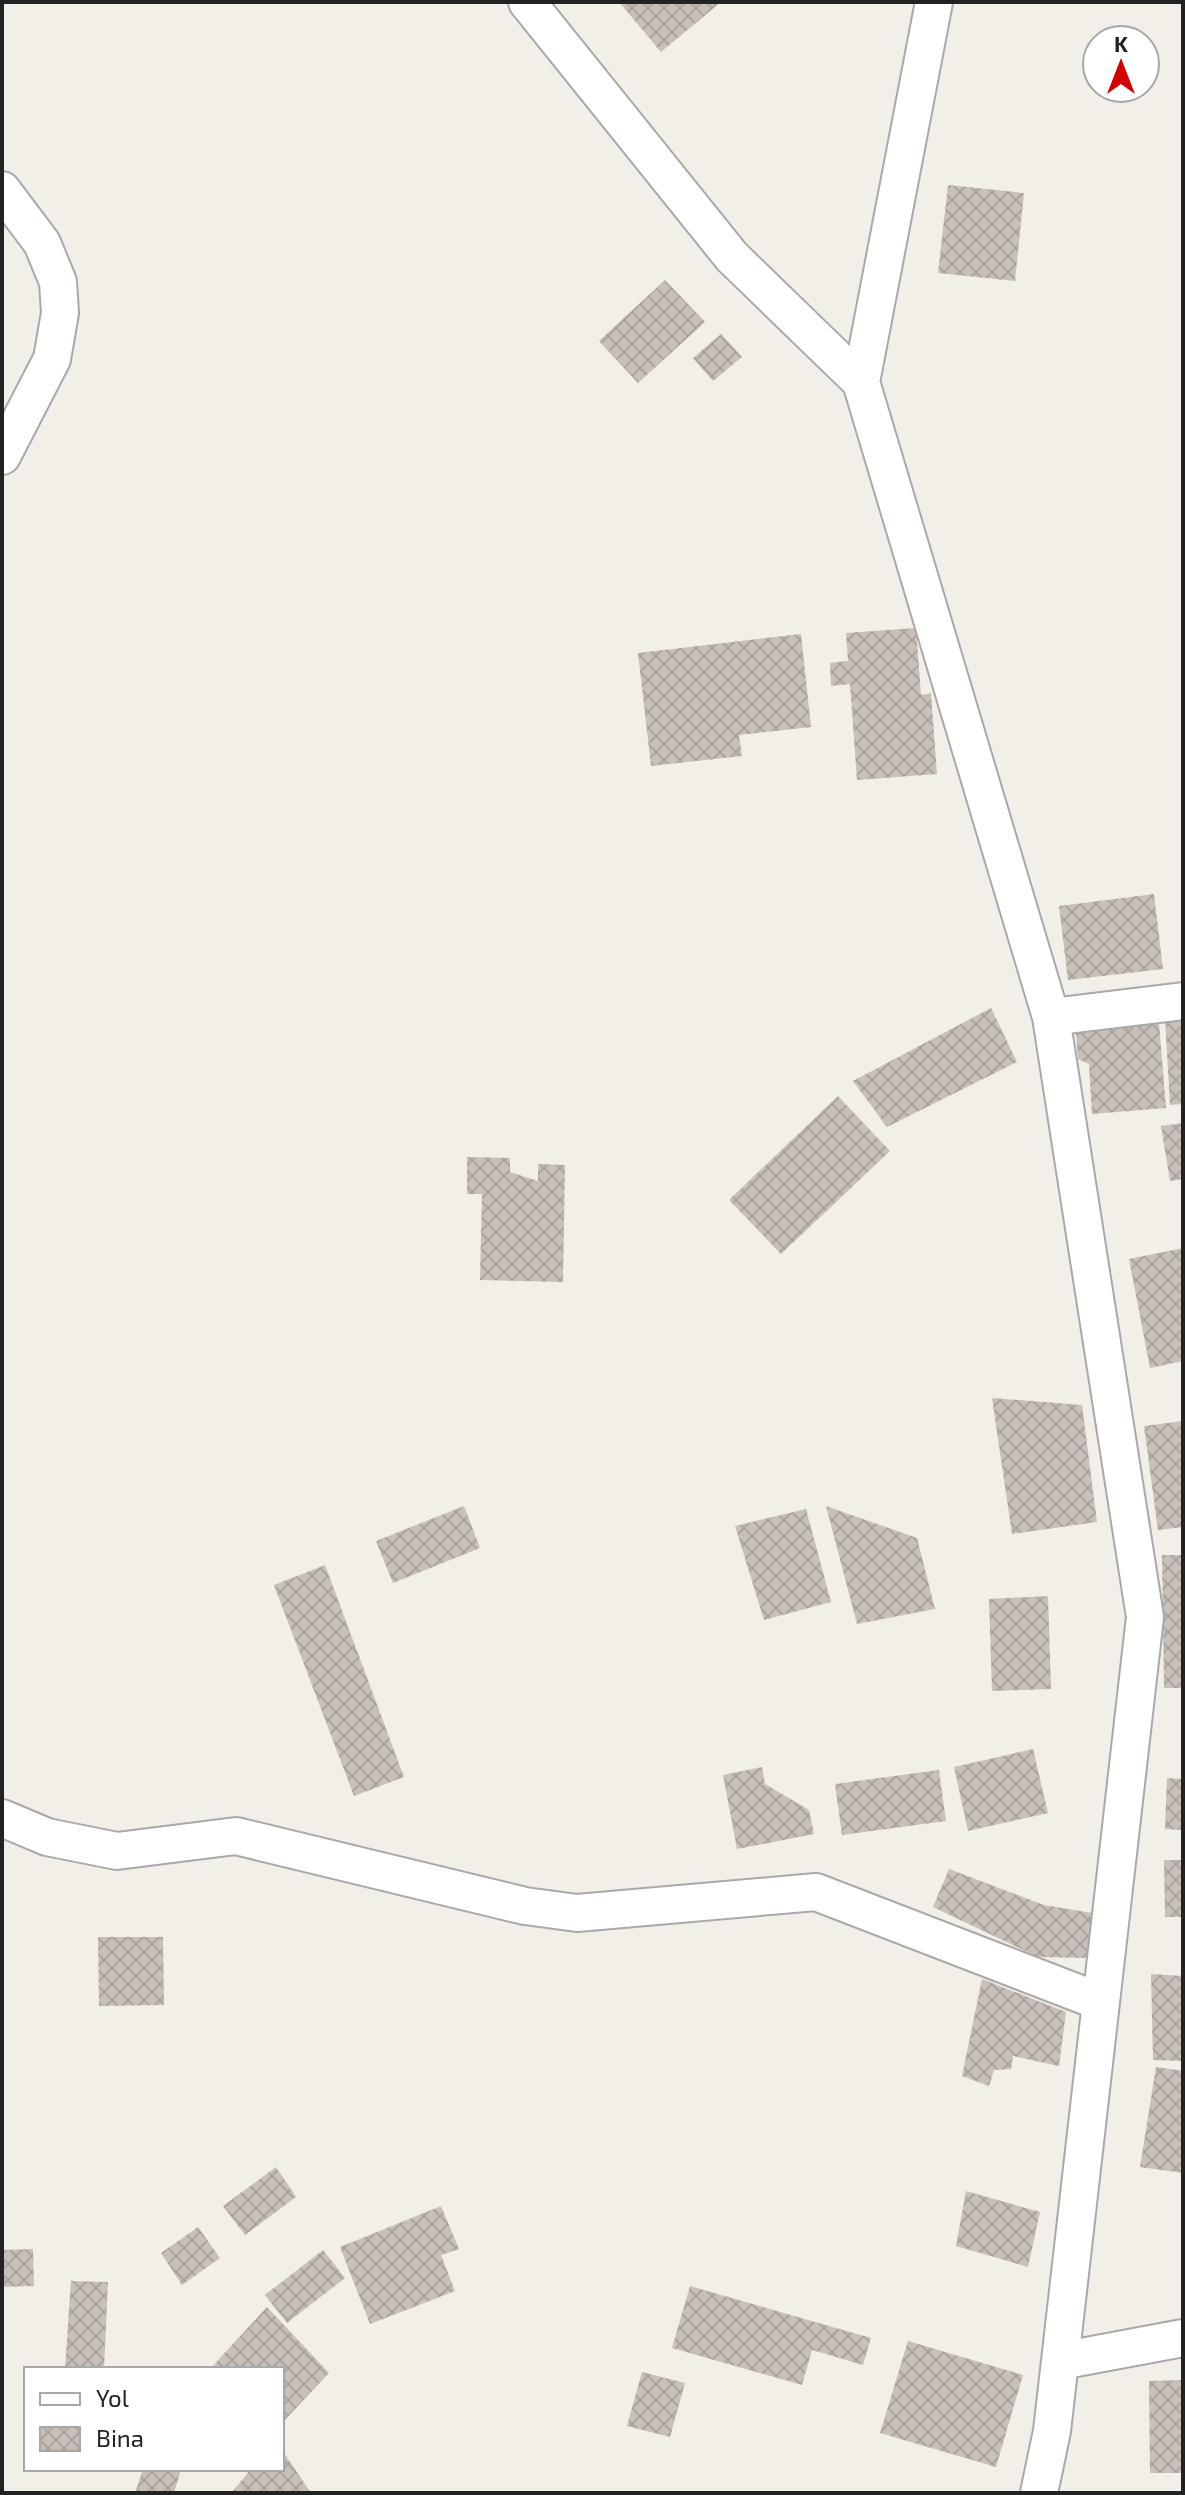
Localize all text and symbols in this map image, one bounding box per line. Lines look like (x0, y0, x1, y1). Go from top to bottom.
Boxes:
north arrow (1081, 24, 1161, 104)
text: K (1114, 30, 1128, 56)
legend (24, 2367, 284, 2471)
text: Yol (96, 2383, 129, 2412)
text: Bina (96, 2423, 144, 2452)

